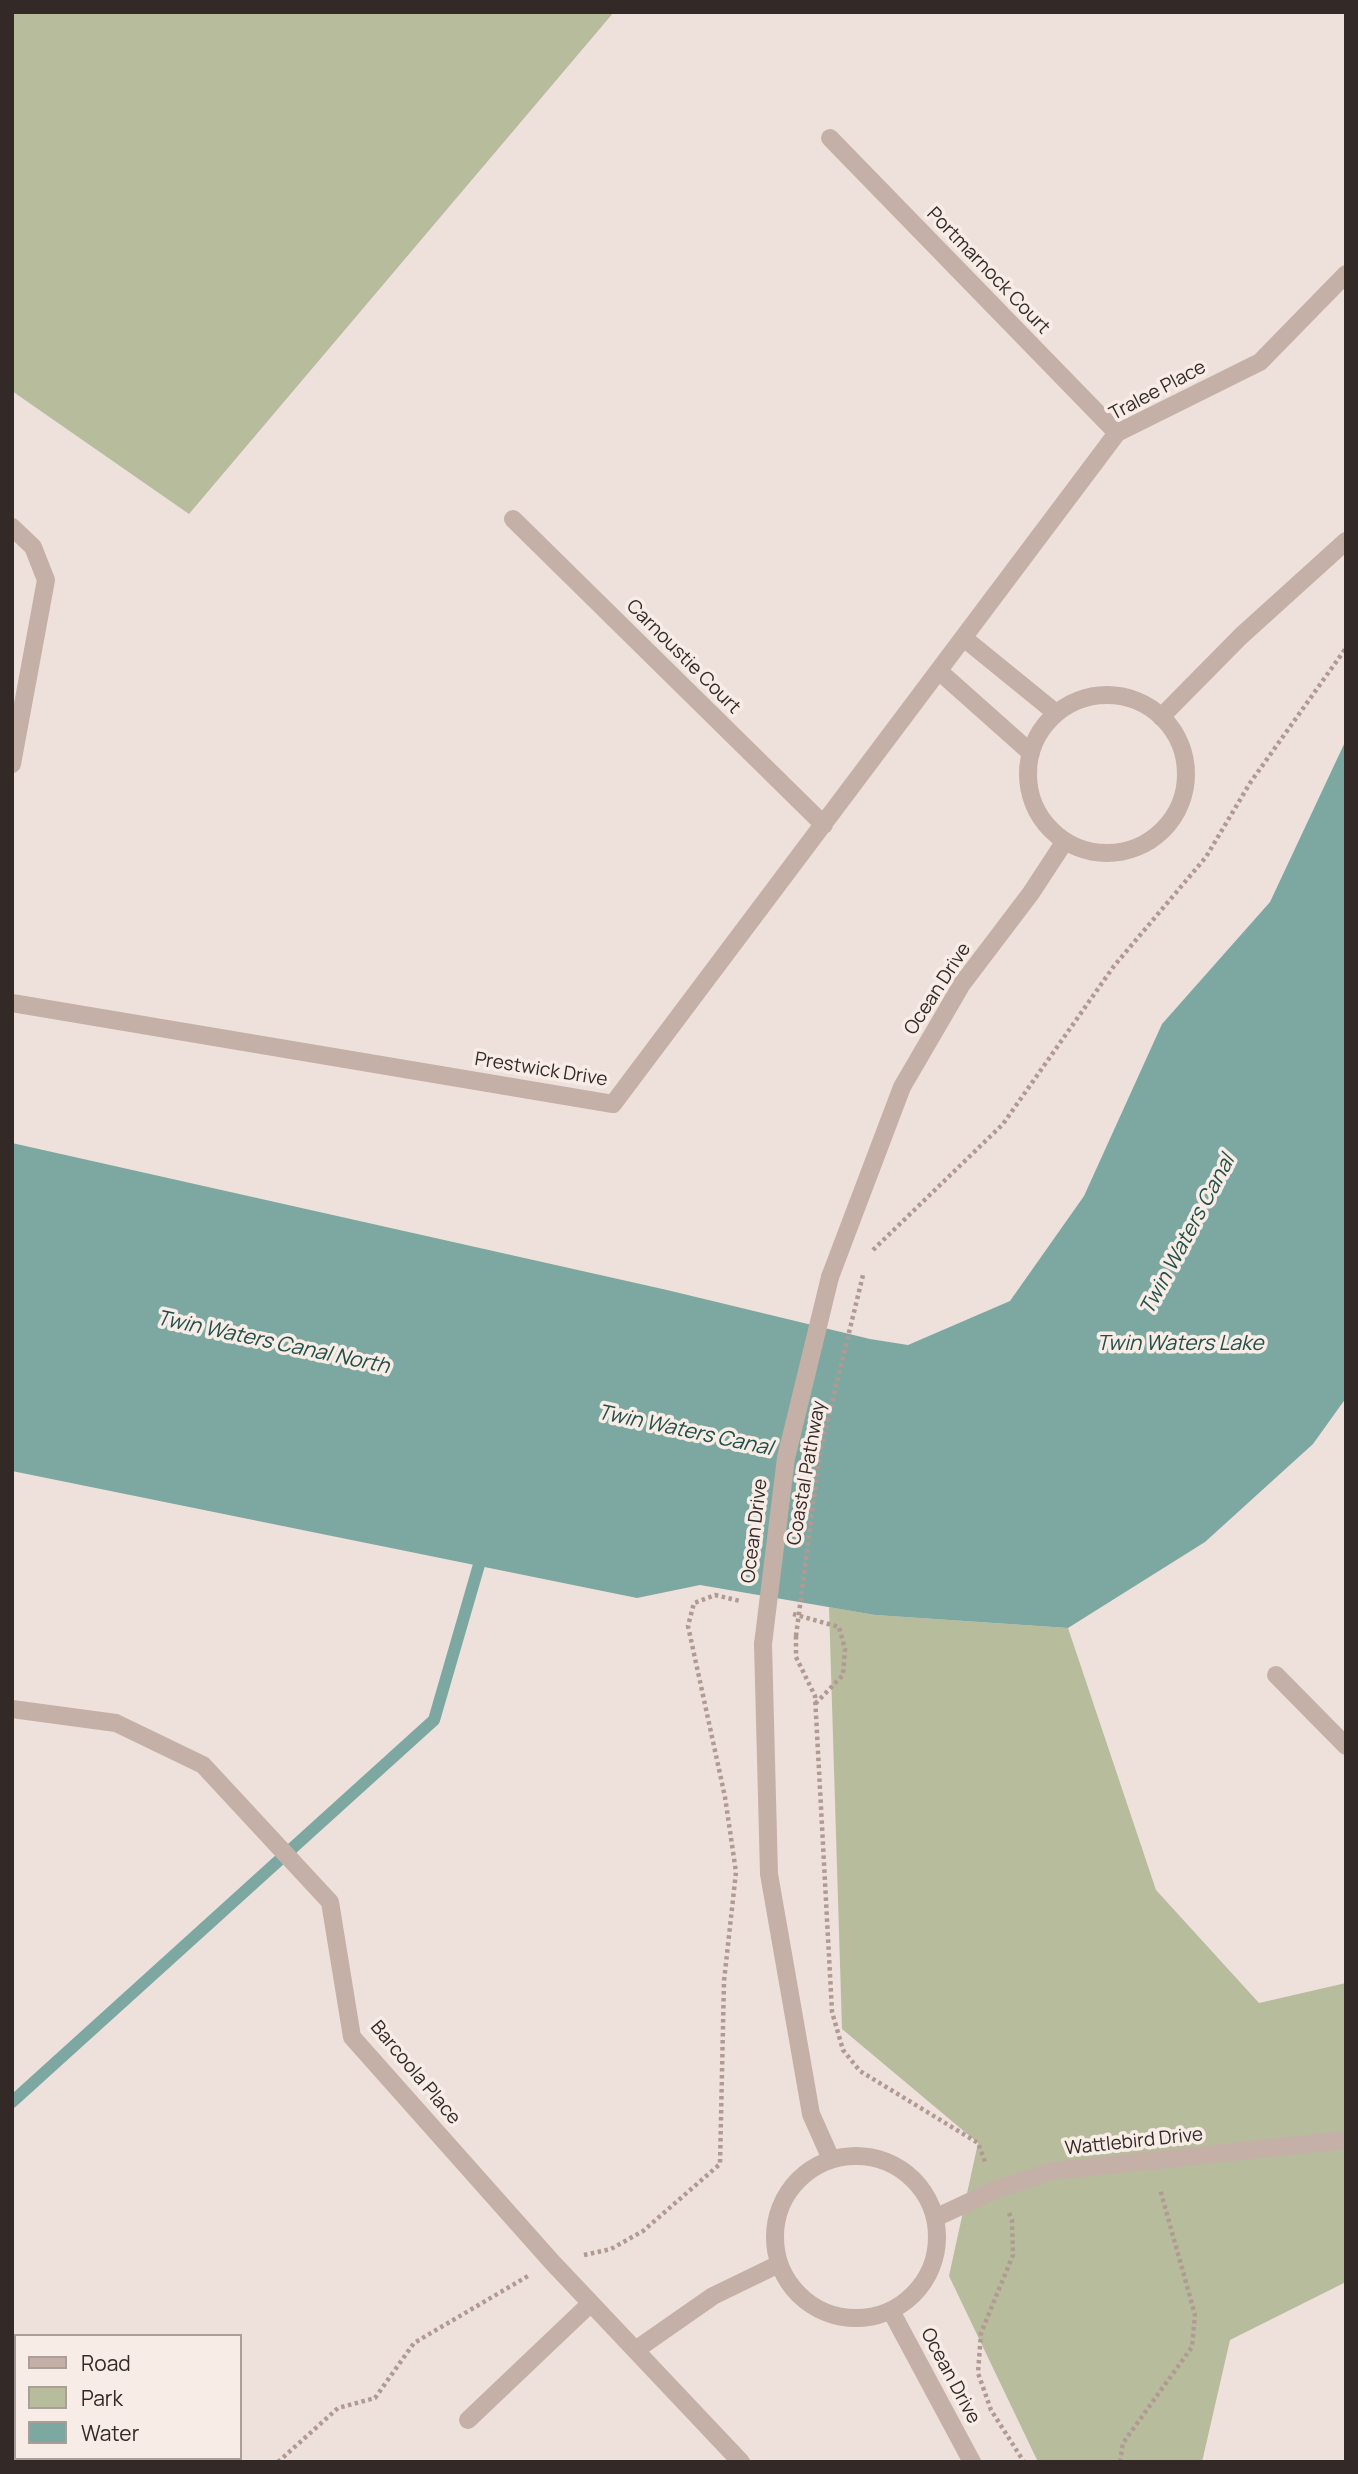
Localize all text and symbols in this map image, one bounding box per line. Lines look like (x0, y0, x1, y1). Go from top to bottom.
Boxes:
street label: Portmarnock Court (922, 203, 1054, 339)
street label: Tralee Place (1106, 356, 1210, 426)
street label: Carnoustie Court (621, 595, 745, 719)
street label: Ocean Drive (900, 939, 976, 1039)
street label: Prestwick Drive (473, 1048, 609, 1092)
water label: Twin Waters Canal (1135, 1151, 1241, 1319)
water label: Twin Waters Canal North (154, 1306, 392, 1380)
water label: Twin Waters Lake (1097, 1331, 1263, 1357)
street label: Coastal Pathway (783, 1399, 831, 1547)
water label: Twin Waters Canal (595, 1400, 775, 1462)
street label: Ocean Drive (737, 1478, 773, 1584)
street label: Barcoola Place (365, 2017, 465, 2129)
street label: Wattlebird Drive (1064, 2123, 1204, 2161)
street label: Ocean Drive (915, 2324, 985, 2428)
legend (14, 2334, 242, 2460)
text: Road (81, 2349, 131, 2377)
text: Park (81, 2384, 123, 2412)
text: Water (81, 2419, 139, 2447)

